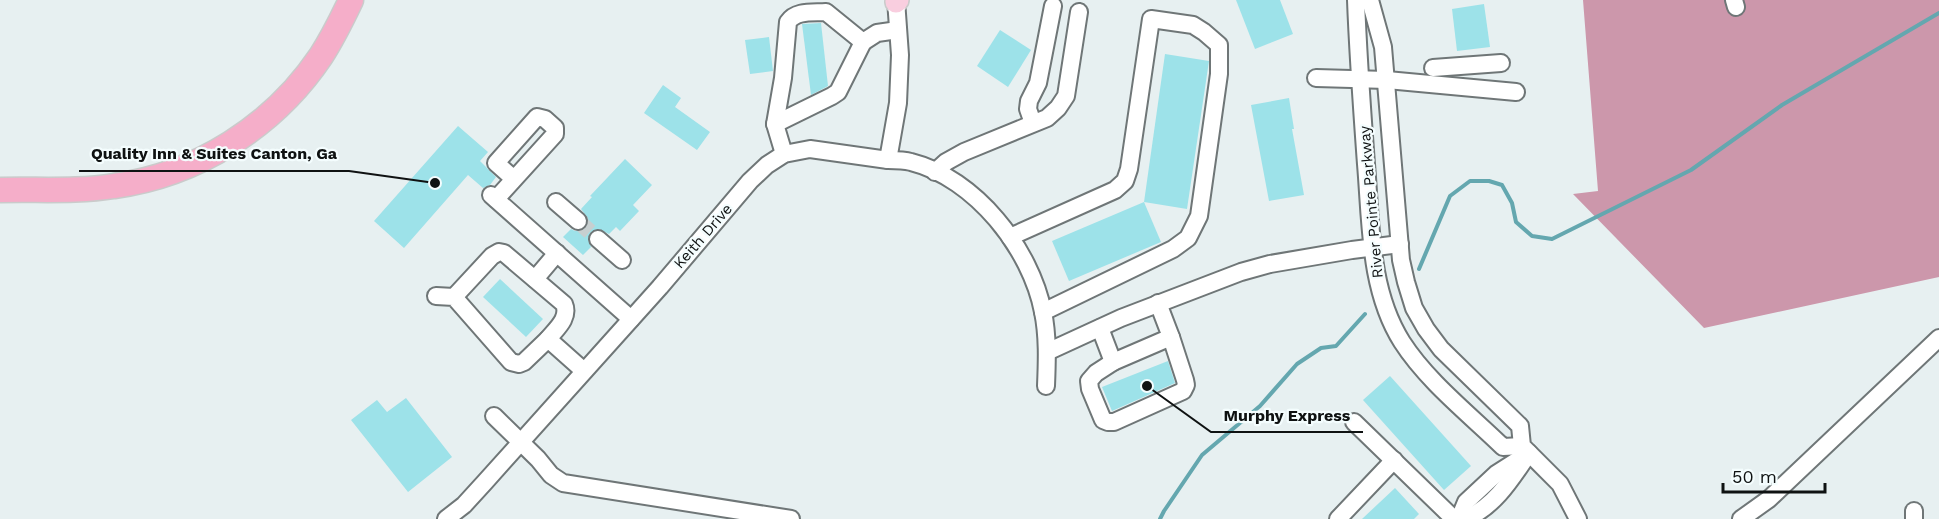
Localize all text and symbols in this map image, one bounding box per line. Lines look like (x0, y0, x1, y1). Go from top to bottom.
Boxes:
street label: River Pointe Parkway (1355, 125, 1387, 279)
callout: Quality Inn & Suites Canton, Ga (79, 137, 349, 171)
text: Quality Inn & Suites Canton, Ga (91, 144, 338, 163)
street label: Keith Drive (670, 200, 736, 272)
callout: Murphy Express (1211, 398, 1363, 432)
text: Murphy Express (1224, 406, 1351, 425)
scale bar (1723, 456, 1825, 494)
text: 50 m (1732, 466, 1777, 487)

